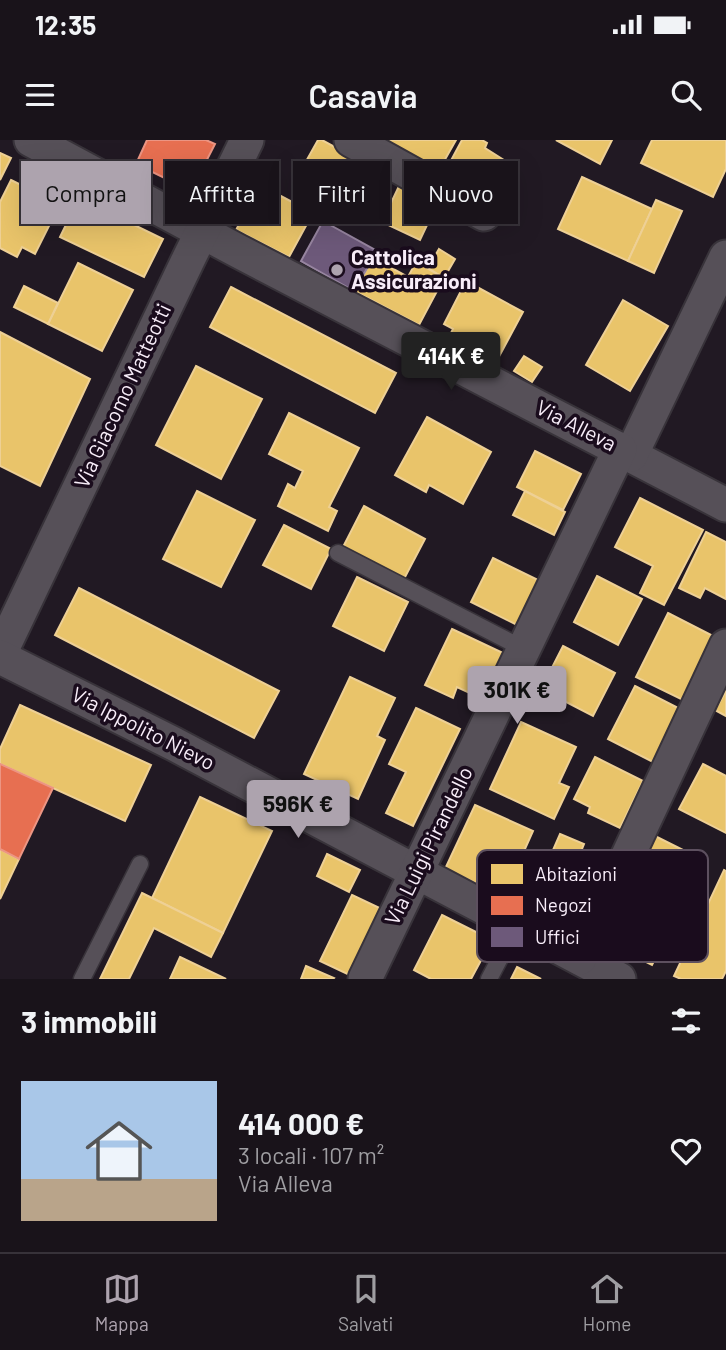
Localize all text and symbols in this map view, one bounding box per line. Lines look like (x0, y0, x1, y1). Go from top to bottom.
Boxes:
text: 12:35 (35, 9, 96, 40)
icon: menu (21, 76, 59, 114)
text: Casavia (308, 76, 418, 114)
icon: search (667, 76, 705, 114)
chip: Compra (21, 161, 151, 224)
chip: Affitta (165, 161, 279, 224)
chip: Filtri (293, 161, 390, 224)
chip: Nuovo (404, 161, 518, 224)
place label: Cattolica Assicurazioni (351, 244, 477, 293)
marker: Cattolica Assicurazioni (329, 262, 345, 278)
street label: Via Giacomo Matteotti (68, 299, 175, 492)
pin: 414K € (394, 332, 508, 392)
text: 414K € (417, 341, 485, 369)
street label: Via Alleva (532, 394, 621, 455)
pin: 301K € (460, 666, 574, 726)
text: 301K € (484, 675, 551, 703)
street label: Via Ippolito Nievo (68, 681, 219, 775)
street label: Via Luigi Pirandello (378, 762, 477, 929)
pin: 596K € (241, 780, 355, 840)
text: 596K € (263, 789, 333, 817)
legend (477, 850, 708, 962)
text: Abitazioni (535, 862, 617, 885)
text: Negozi (535, 893, 592, 916)
text: Uffici (535, 925, 580, 948)
icon: filters (667, 1002, 705, 1040)
text: 3 immobili (21, 1003, 157, 1039)
text: 414 000 € (238, 1105, 364, 1141)
icon: home (77, 1109, 161, 1193)
icon: heart (667, 1132, 705, 1170)
text: 3 locali · 107 m² (238, 1141, 384, 1169)
text: Via Alleva (238, 1169, 333, 1197)
tab: Mappa (95, 1270, 149, 1335)
tab: Salvati (338, 1270, 393, 1335)
tab: Home (583, 1270, 631, 1335)

